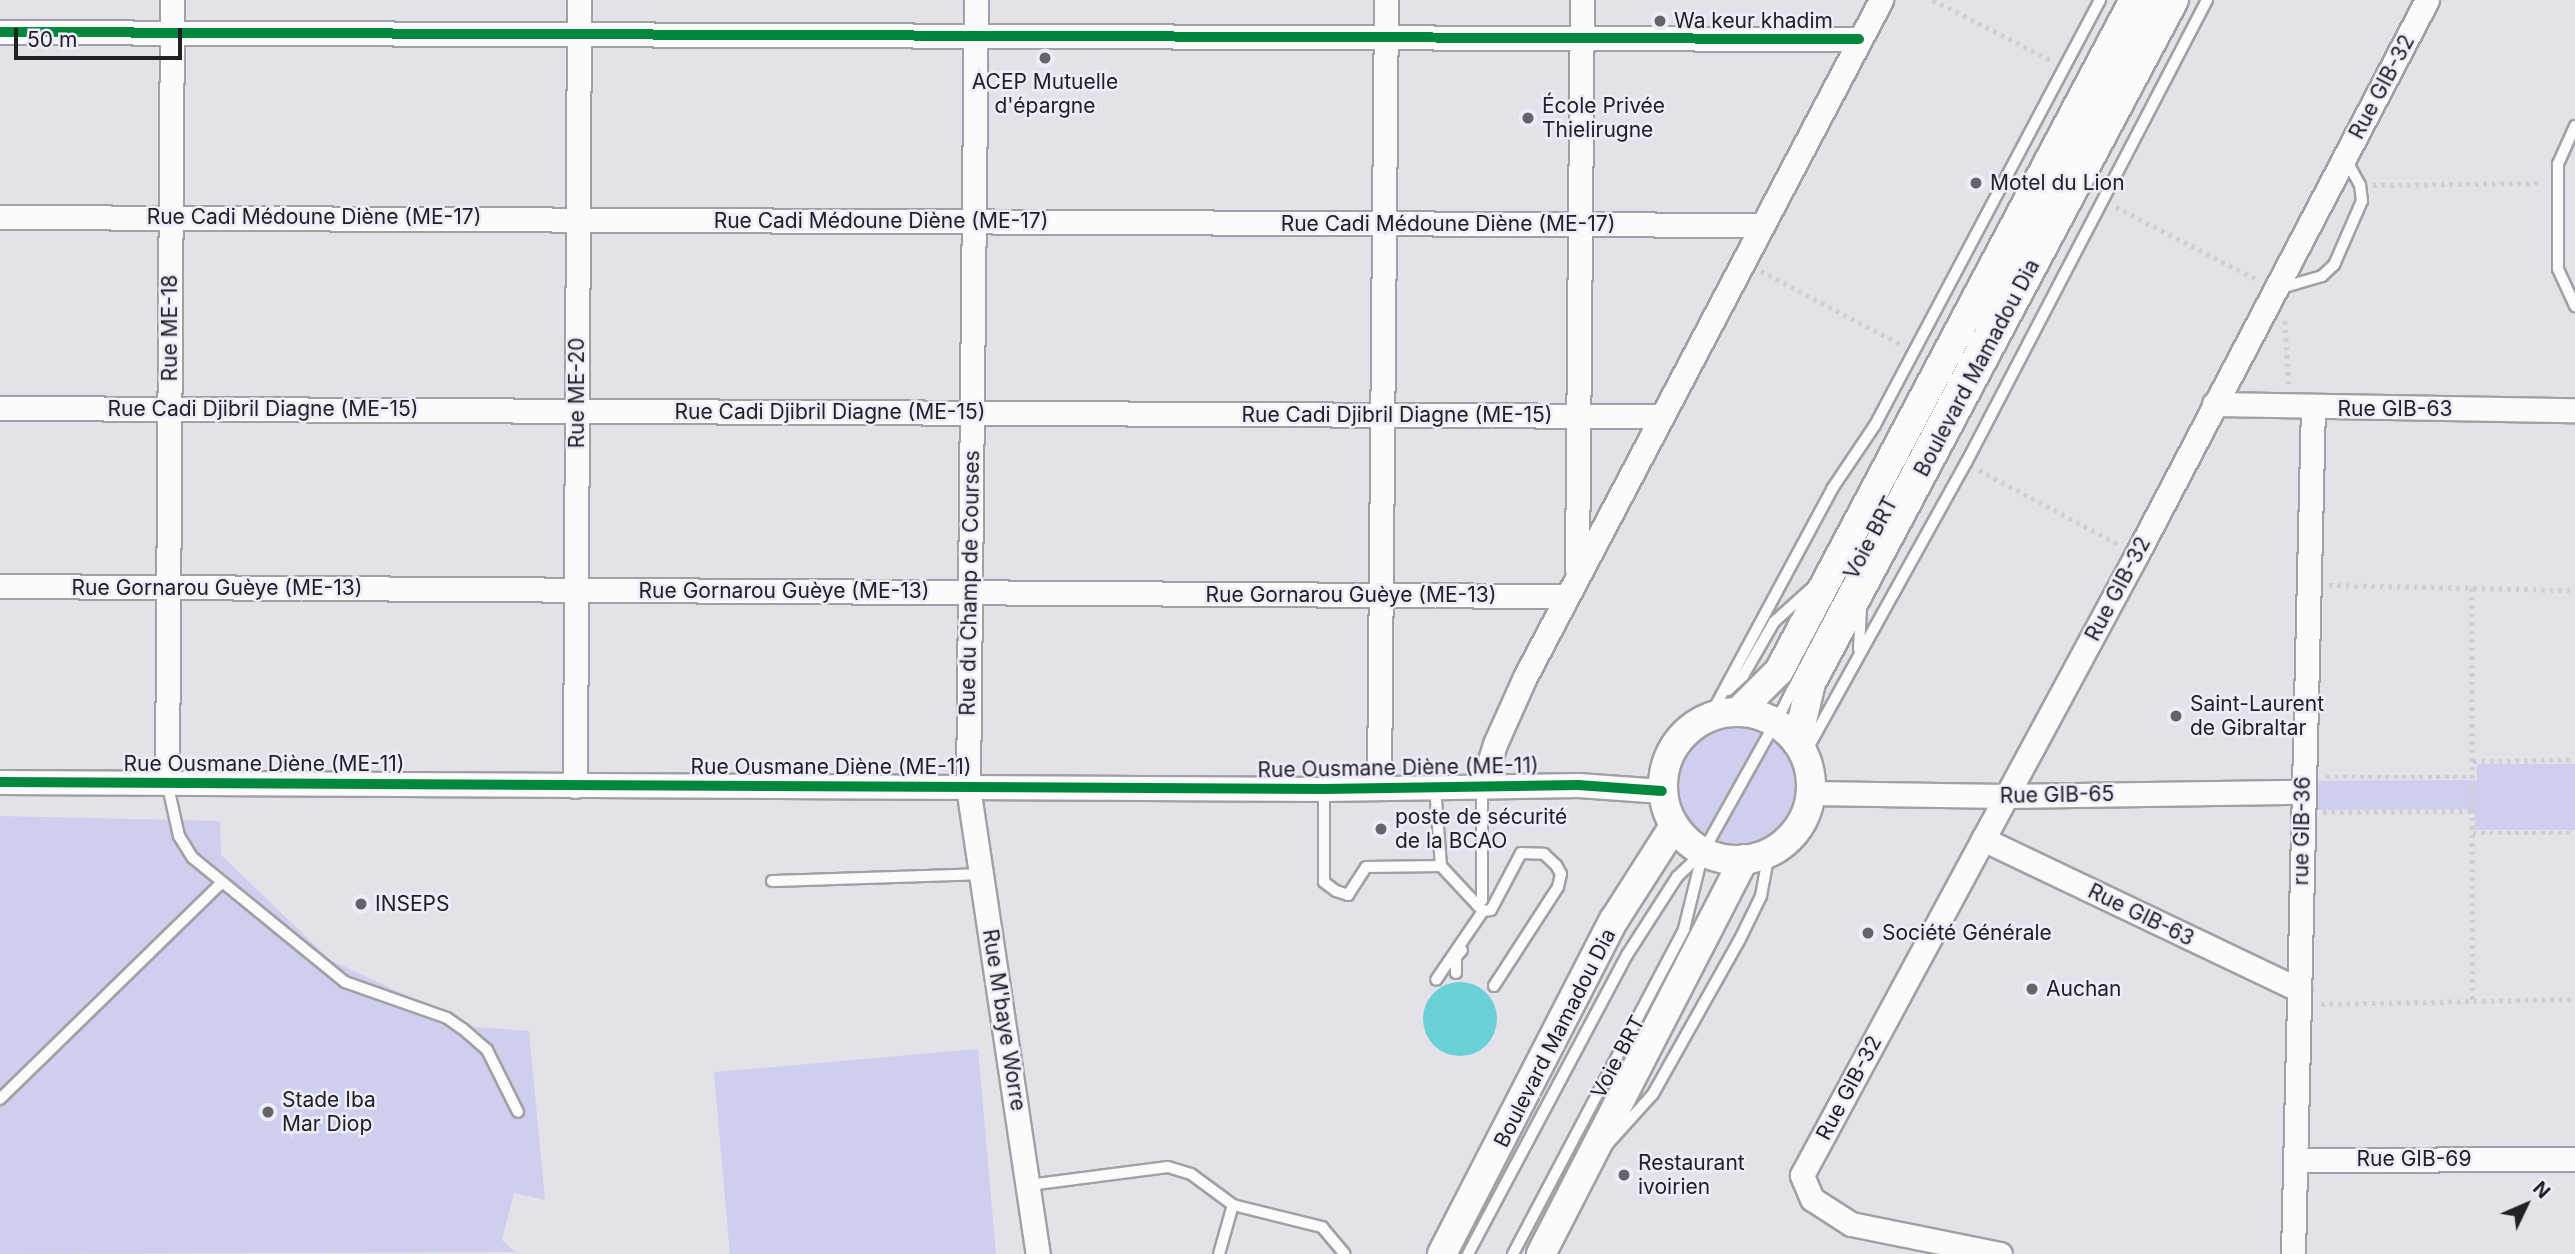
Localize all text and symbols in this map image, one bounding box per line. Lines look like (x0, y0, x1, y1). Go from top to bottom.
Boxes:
place label: Wa keur khadim (1674, 8, 1833, 34)
marker: Wa keur khadim (1652, 13, 1668, 29)
scale bar (18, 14, 186, 58)
text: 50 m (27, 27, 77, 52)
street label: Rue GIB-32 (2344, 31, 2420, 143)
marker: ACEP Mutuelle d'épargne (1037, 50, 1053, 66)
place label: ACEP Mutuelle d'épargne (972, 69, 1118, 119)
place label: École Privée Thielirugne (1542, 93, 1665, 143)
marker: École Privée Thielirugne (1520, 110, 1536, 126)
place label: Motel du Lion (1990, 170, 2125, 196)
marker: Motel du Lion (1968, 175, 1984, 191)
street label: Rue Cadi Médoune Diène (ME-17) (147, 204, 481, 230)
street label: Rue Cadi Médoune Diène (ME-17) (714, 208, 1048, 234)
street label: Rue Cadi Médoune Diène (ME-17) (1281, 211, 1615, 237)
street label: Boulevard Mamadou Dia (1909, 255, 2045, 481)
street label: Rue ME-18 (157, 275, 183, 381)
street label: Rue ME-20 (564, 338, 590, 448)
street label: Rue Cadi Djibril Diagne (ME-15) (108, 396, 418, 422)
street label: Rue GIB-63 (2338, 396, 2452, 422)
street label: Rue Cadi Djibril Diagne (ME-15) (675, 399, 985, 425)
street label: Rue Cadi Djibril Diagne (ME-15) (1242, 402, 1552, 428)
street label: Rue du Champ de Courses (955, 450, 985, 716)
street label: Voie BRT (1839, 492, 1903, 584)
street label: Rue GIB-32 (2080, 533, 2156, 645)
street label: Rue Gornarou Guèye (ME-13) (72, 575, 362, 601)
street label: Rue Gornarou Guèye (ME-13) (639, 578, 929, 604)
street label: Rue Gornarou Guèye (ME-13) (1206, 582, 1496, 608)
place label: Saint-Laurent de Gibraltar (2190, 691, 2324, 741)
marker: Saint-Laurent de Gibraltar (2168, 708, 2184, 724)
street label: Rue Ousmane Diène (ME-11) (123, 751, 405, 777)
street label: Rue Ousmane Diène (ME-11) (1257, 753, 1539, 783)
street label: Rue Ousmane Diène (ME-11) (690, 754, 972, 780)
street label: rue GIB-36 (2288, 776, 2316, 886)
street label: Rue GIB-65 (2000, 781, 2114, 809)
place label: poste de sécurité de la BCAO (1395, 804, 1567, 854)
marker: poste de sécurité de la BCAO (1373, 821, 1389, 837)
street label: Rue GIB-63 (2084, 879, 2198, 951)
place label: INSEPS (375, 891, 449, 917)
marker: INSEPS (353, 896, 369, 912)
place label: Société Générale (1882, 920, 2052, 946)
street label: Boulevard Mamadou Dia (1489, 924, 1621, 1152)
marker: Société Générale (1860, 925, 1876, 941)
street label: Rue M'baye Worre (977, 927, 1031, 1113)
place label: Auchan (2046, 976, 2122, 1002)
marker: Auchan (2024, 981, 2040, 997)
street label: Voie BRT (1586, 1011, 1650, 1103)
street label: Rue GIB-32 (1811, 1032, 1887, 1144)
place label: Stade Iba Mar Diop (282, 1087, 376, 1137)
marker: Stade Iba Mar Diop (260, 1104, 276, 1120)
street label: Rue GIB-69 (2357, 1146, 2471, 1172)
place label: Restaurant ivoirien (1638, 1150, 1745, 1200)
marker: Restaurant ivoirien (1616, 1167, 1632, 1183)
north arrow (2491, 1170, 2561, 1240)
text: N (2528, 1177, 2555, 1203)

